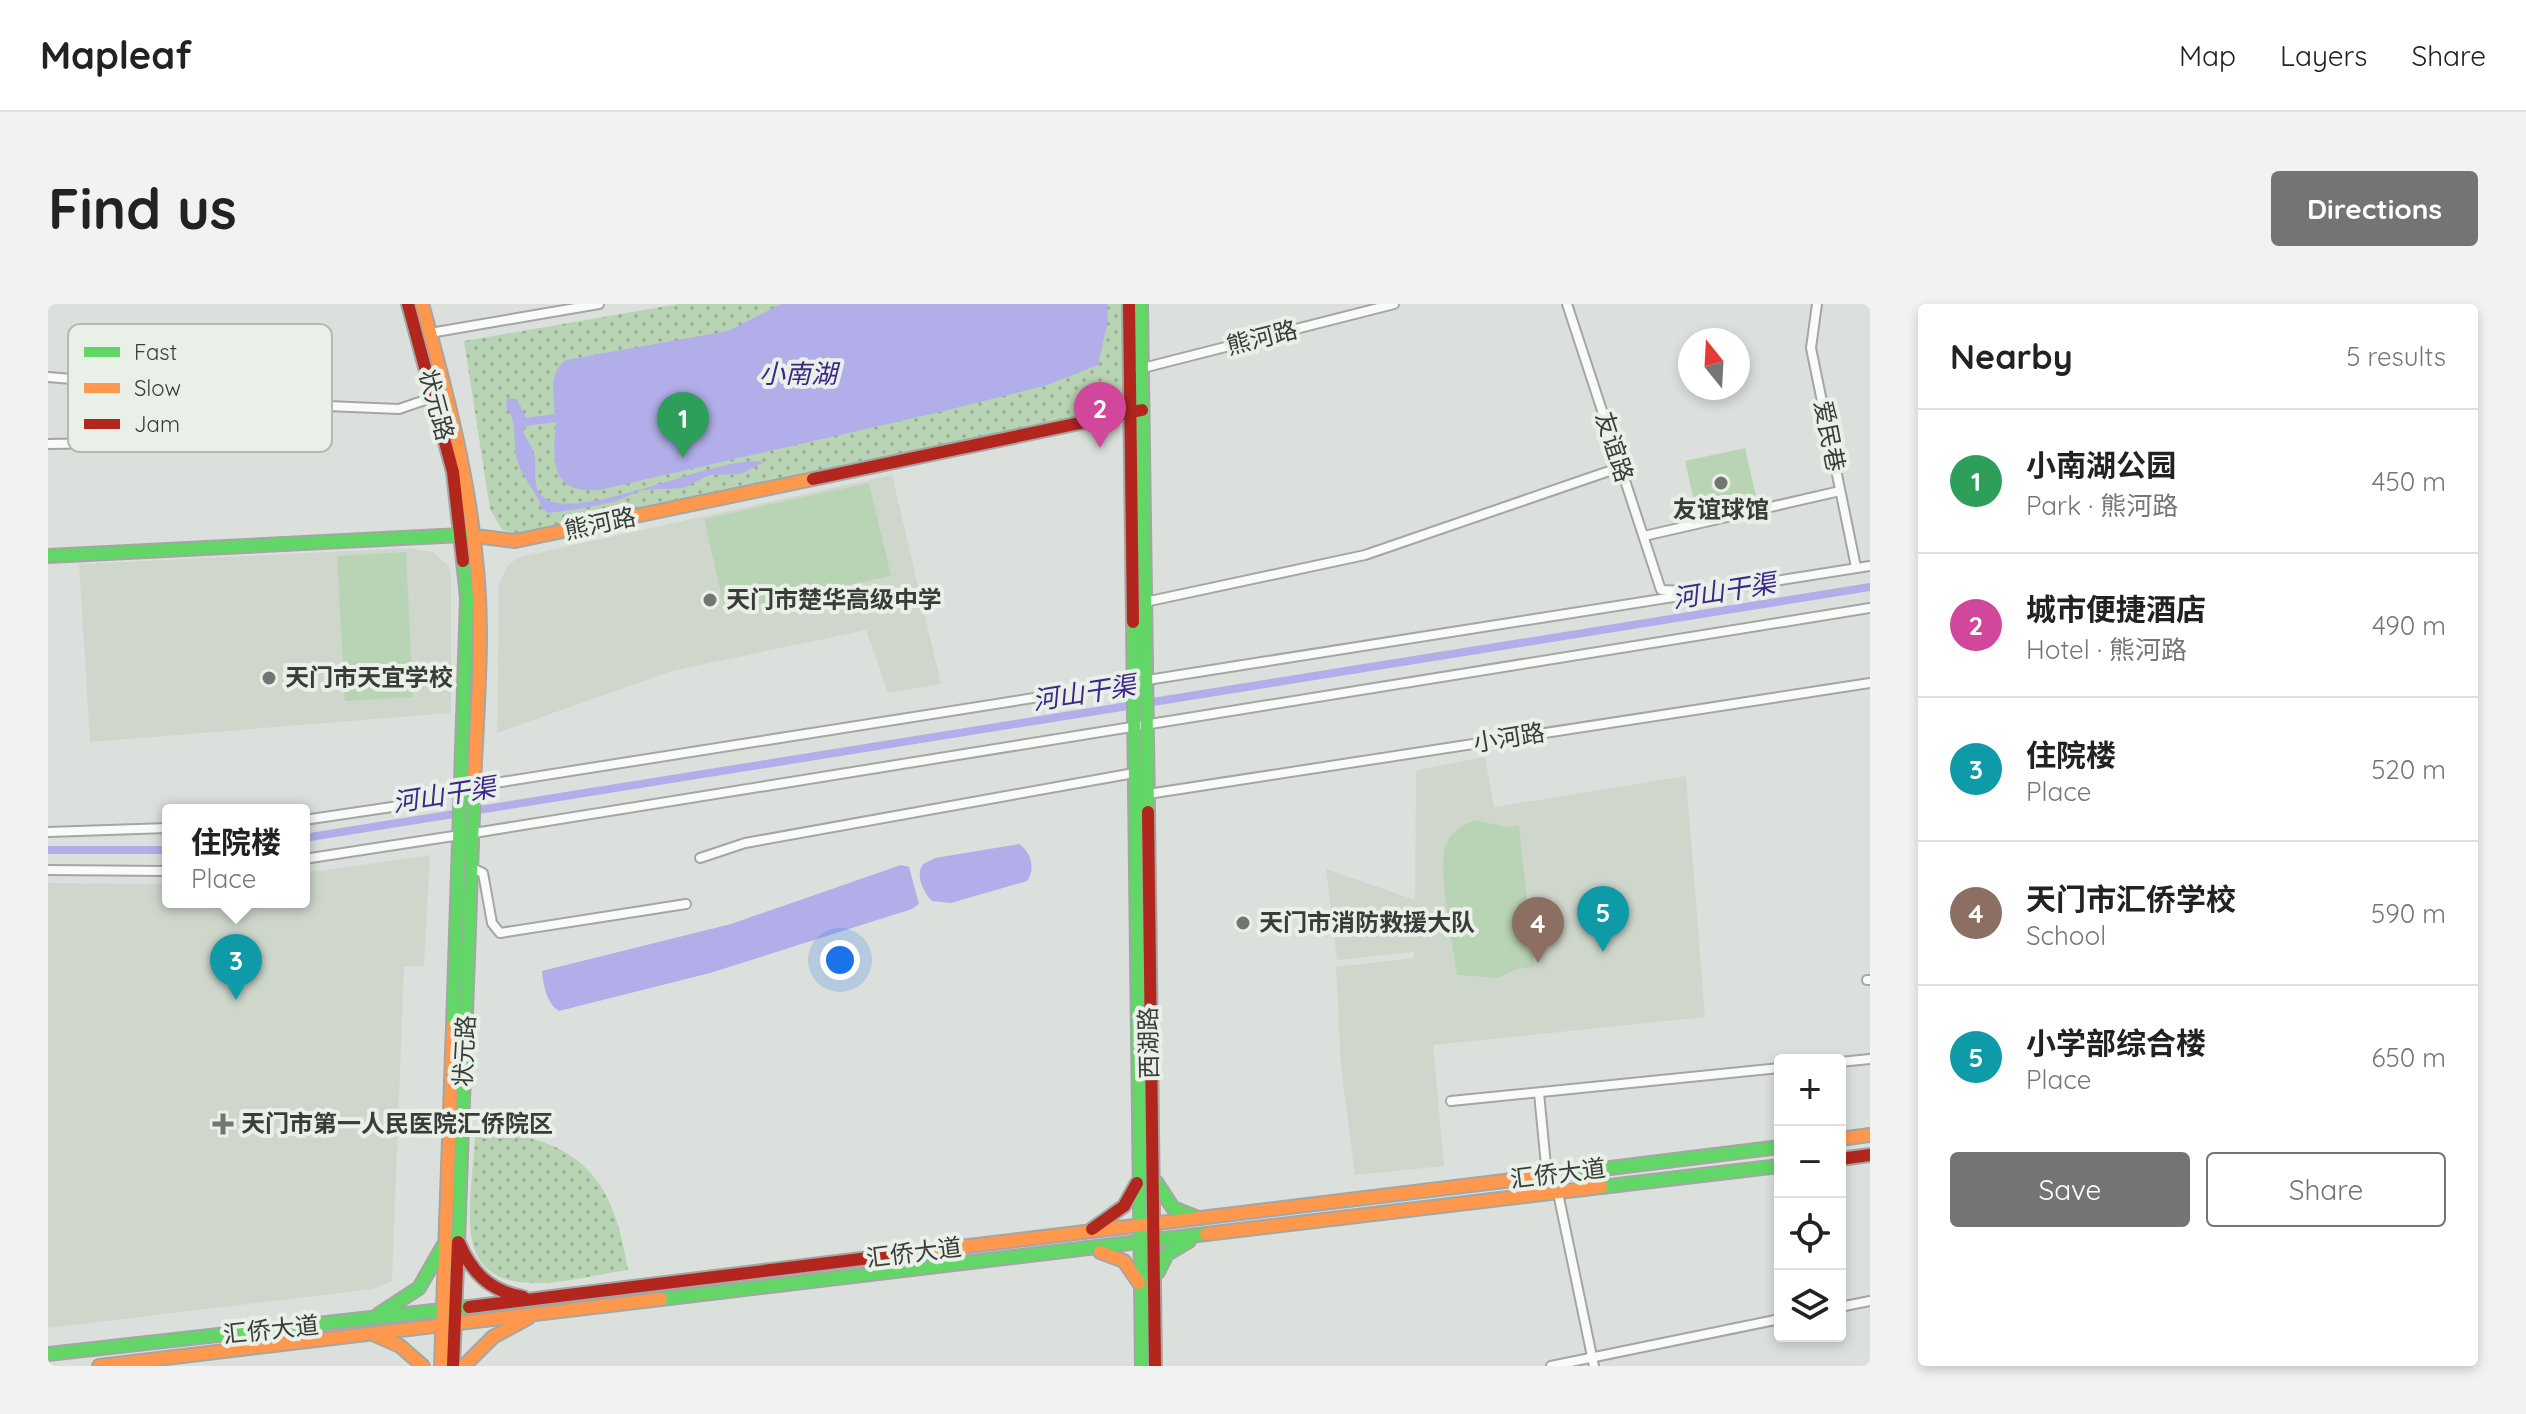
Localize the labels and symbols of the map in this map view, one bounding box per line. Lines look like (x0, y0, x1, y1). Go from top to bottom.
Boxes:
street label: 熊河路 (1223, 314, 1300, 360)
legend (68, 324, 332, 452)
north arrow (1678, 328, 1750, 400)
text: Fast (134, 338, 177, 366)
water label: 小南湖 (759, 357, 841, 390)
street label: 状元路 (413, 366, 461, 443)
text: Slow (134, 374, 181, 402)
pin: 2 (1074, 382, 1126, 448)
pin: 1 (657, 392, 709, 458)
street label: 爱民巷 (1808, 398, 1852, 474)
street label: 友谊路 (1590, 408, 1640, 486)
text: Jam (134, 410, 180, 438)
marker: 友谊球馆 (1712, 474, 1730, 492)
place label: 友谊球馆 (1673, 494, 1769, 524)
street label: 熊河路 (561, 501, 638, 545)
water label: 河山干渠 (1670, 565, 1782, 615)
place label: 天门市楚华高级中学 (726, 584, 942, 614)
marker: 天门市楚华高级中学 (701, 591, 719, 609)
place label: 天门市天宜学校 (285, 662, 453, 692)
water label: 河山干渠 (1030, 667, 1142, 717)
marker: 天门市天宜学校 (260, 669, 278, 687)
street label: 小河路 (1471, 717, 1547, 757)
water label: 河山干渠 (390, 769, 502, 819)
pin: 5 (1577, 886, 1629, 952)
pin: 4 (1512, 897, 1564, 963)
place label: 天门市消防救援大队 (1259, 907, 1475, 937)
marker: 天门市消防救援大队 (1234, 914, 1252, 932)
pin: 3 (210, 934, 262, 1000)
your location (820, 940, 860, 980)
street label: 西湖路 (1132, 1007, 1164, 1079)
street label: 状元路 (447, 1014, 481, 1088)
place label: 天门市第一人民医院汇侨院区 (241, 1108, 553, 1138)
marker: 天门市第一人民医院汇侨院区 (212, 1113, 234, 1135)
street label: 汇侨大道 (1508, 1152, 1607, 1194)
street label: 汇侨大道 (864, 1231, 963, 1273)
street label: 汇侨大道 (222, 1309, 320, 1349)

